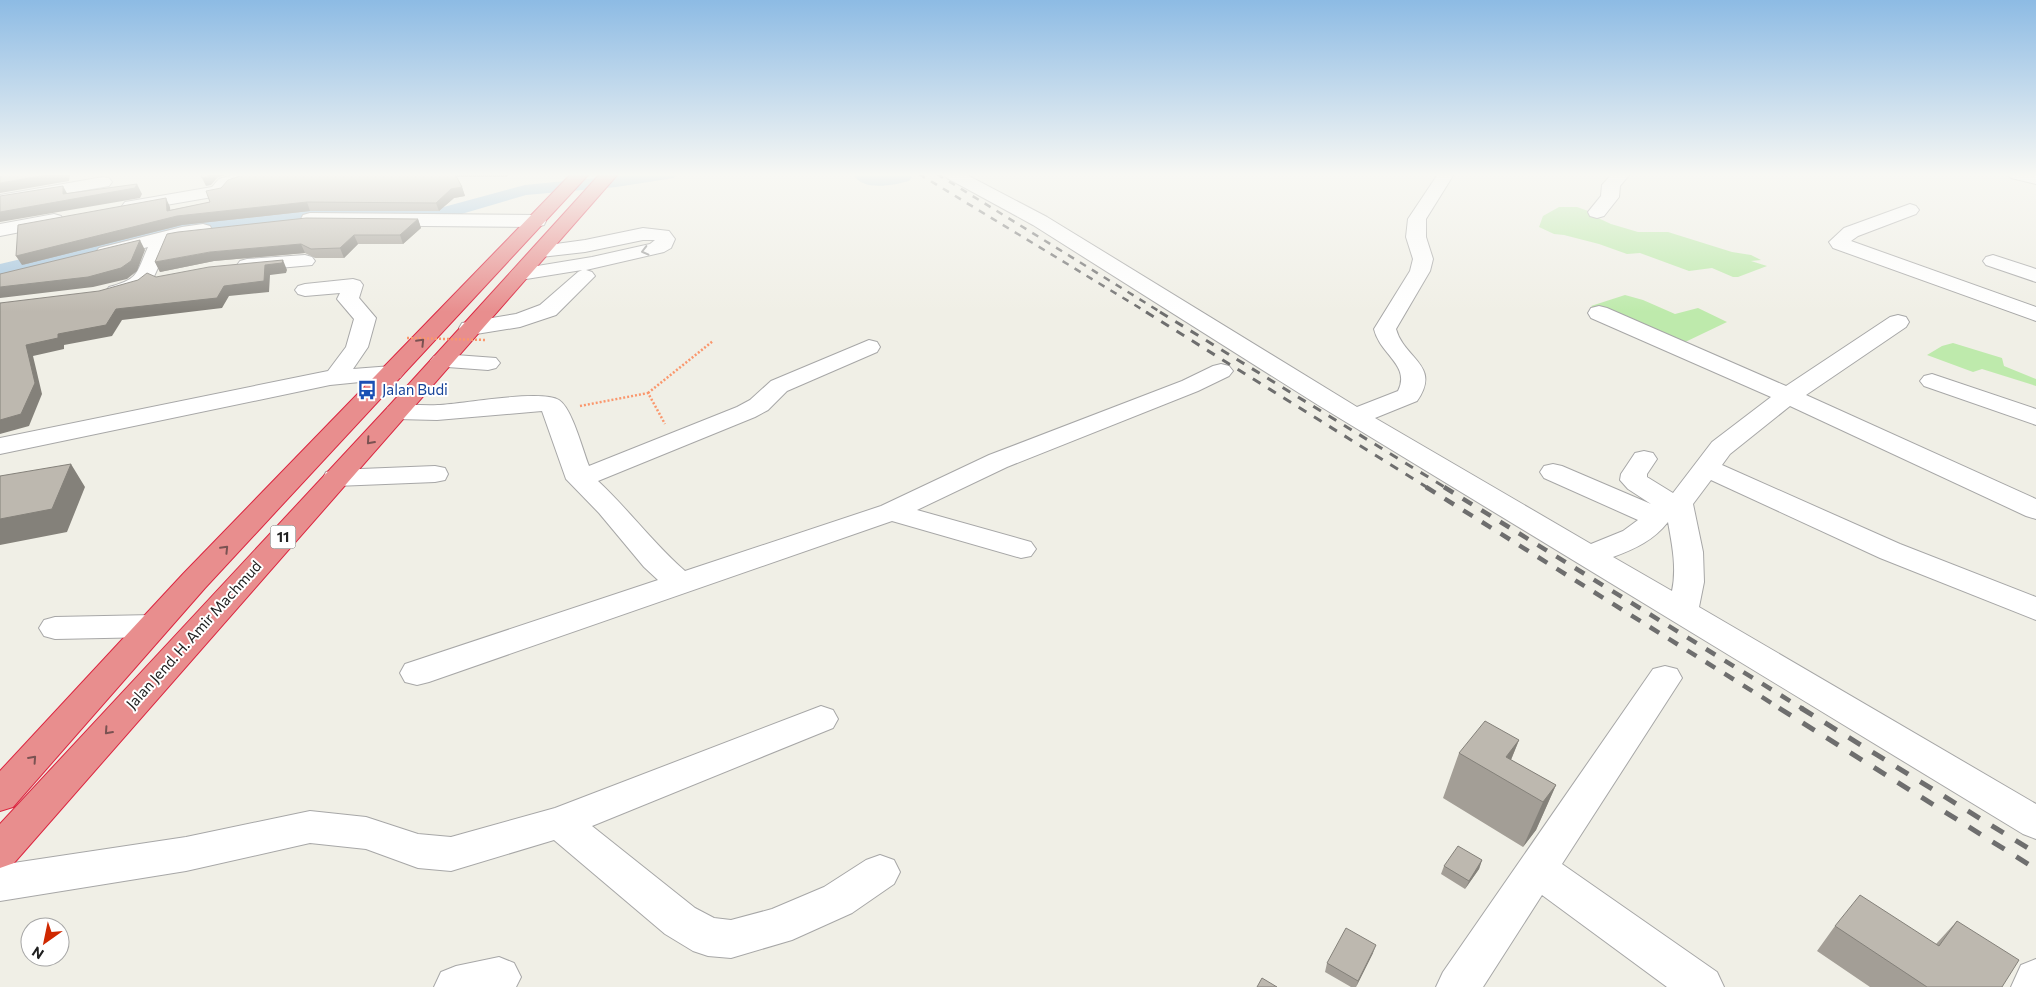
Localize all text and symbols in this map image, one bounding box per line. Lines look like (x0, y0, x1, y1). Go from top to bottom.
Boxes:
one-way arrow (641, 245, 650, 256)
one-way arrow (415, 339, 424, 348)
bus stop icon: Jalan Budi (356, 379, 378, 401)
place label: Jalan Budi (382, 380, 448, 398)
one-way arrow (367, 436, 376, 445)
road number: 11 (270, 526, 296, 548)
one-way arrow (219, 545, 228, 554)
street label: Jalan Jend. H. Amir Machmud (122, 556, 265, 712)
one-way arrow (105, 725, 114, 734)
one-way arrow (27, 756, 36, 765)
north arrow (20, 917, 70, 967)
text: N (29, 943, 47, 963)

